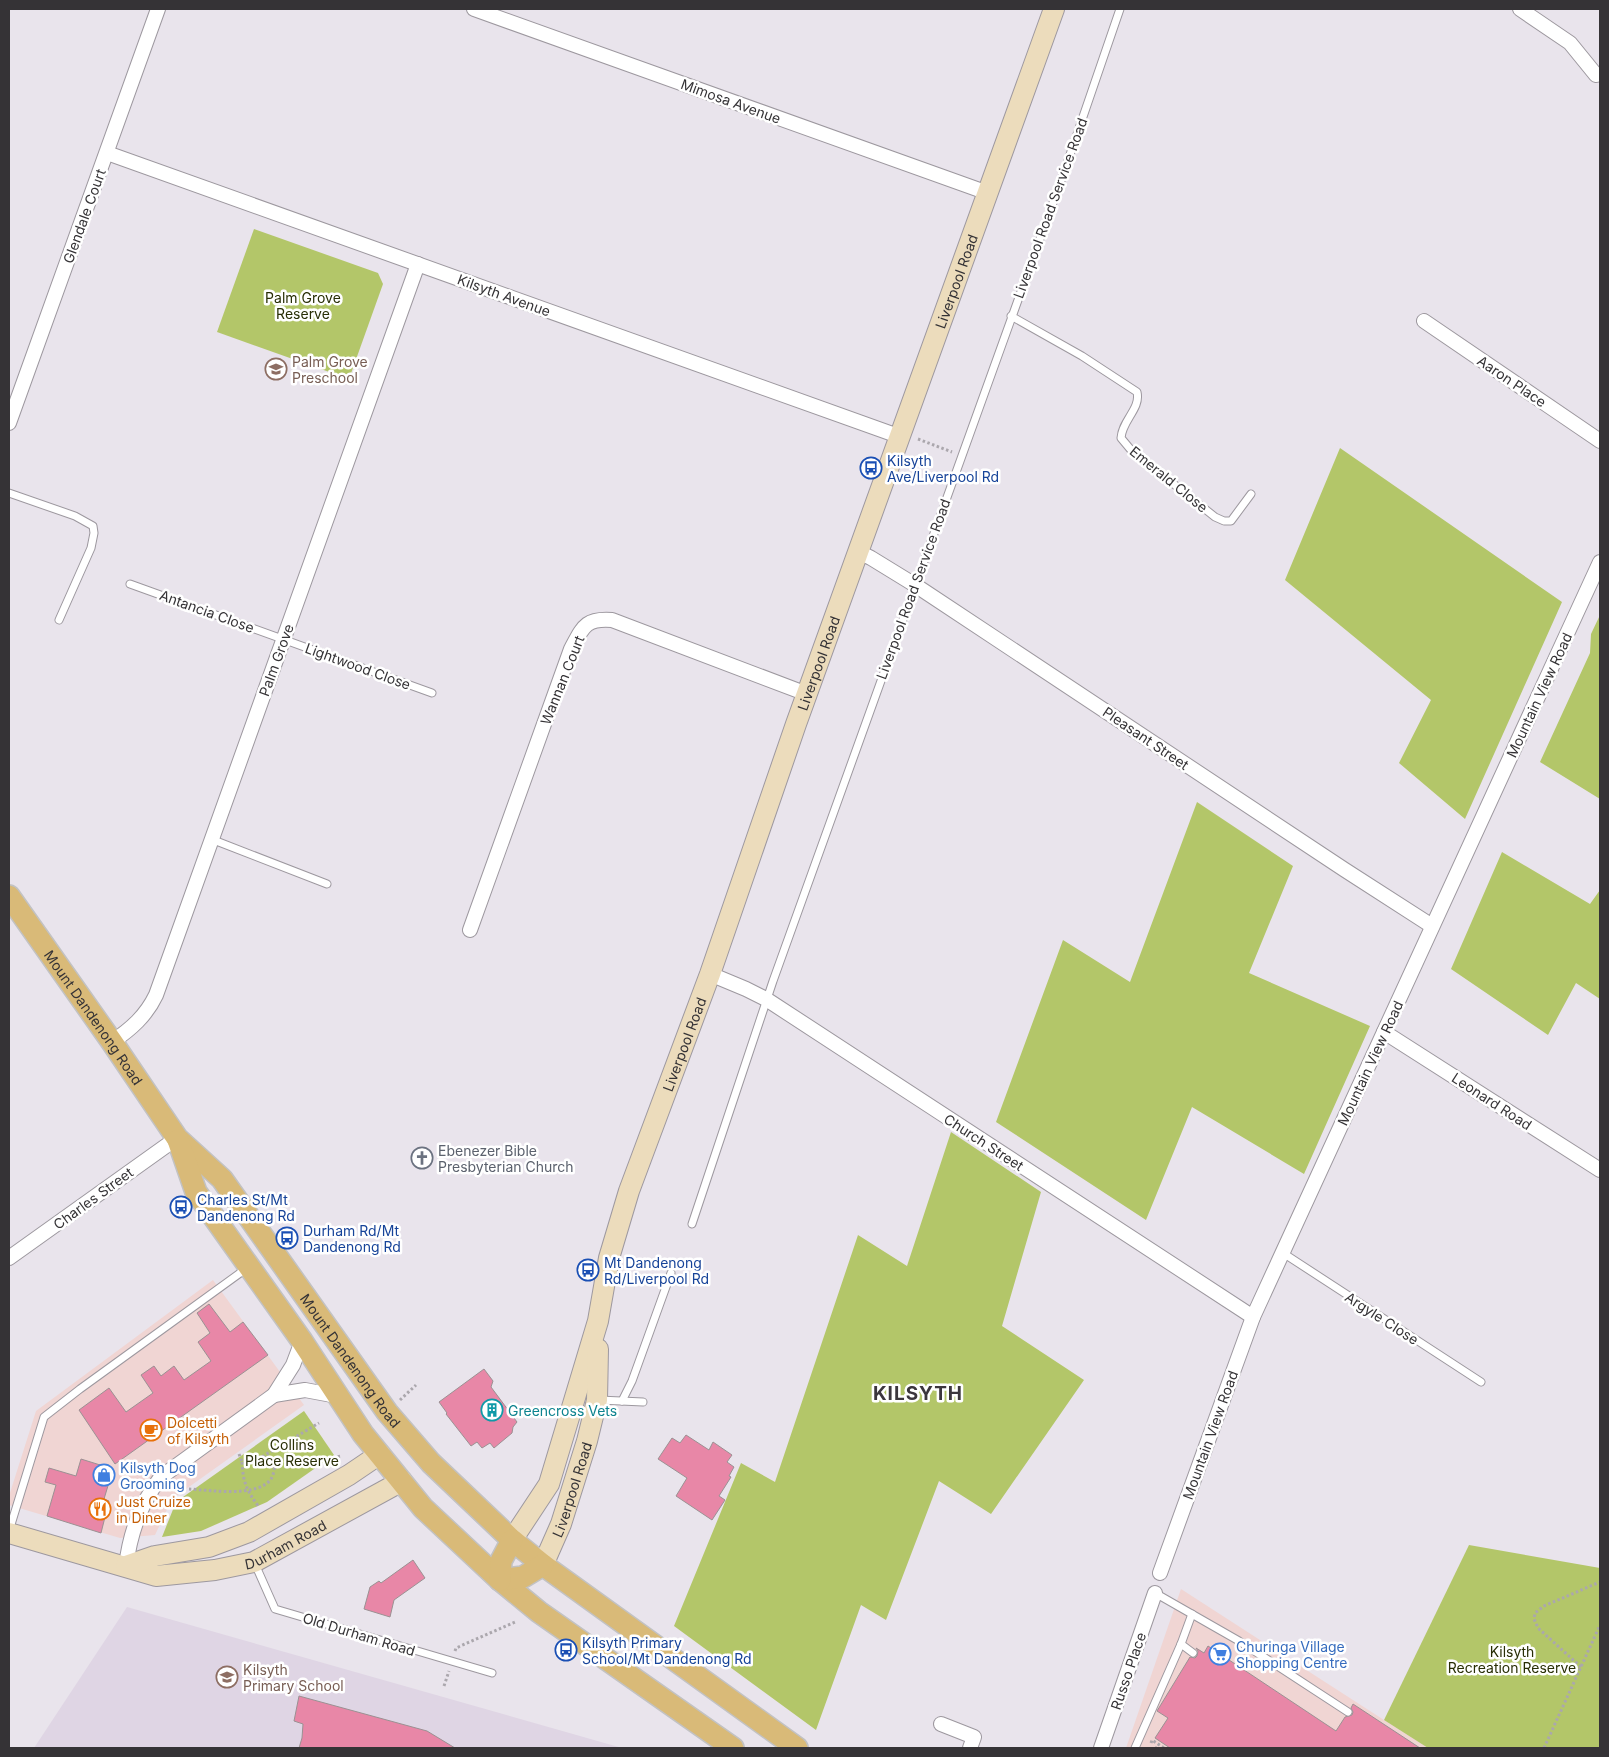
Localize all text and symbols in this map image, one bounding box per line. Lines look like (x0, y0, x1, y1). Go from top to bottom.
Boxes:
street label: Mimosa Avenue (679, 75, 783, 127)
street label: Liverpool Road Service Road (1009, 115, 1091, 301)
street label: Glendale Court (59, 166, 109, 266)
street label: Liverpool Road (931, 232, 981, 331)
street label: Kilsyth Avenue (455, 270, 553, 320)
park label: Palm Grove Reserve (265, 289, 341, 322)
street label: Aaron Place (1474, 352, 1550, 410)
place label: Palm Grove Preschool (292, 353, 368, 386)
school or university icon: Palm Grove Preschool (264, 357, 288, 381)
street label: Emerald Close (1127, 442, 1211, 516)
place label: Kilsyth Ave/Liverpool Rd (887, 452, 999, 485)
bus stop icon: Kilsyth Ave/Liverpool Rd (859, 456, 883, 480)
street label: Liverpool Road Service Road (872, 496, 954, 682)
street label: Antancia Close (157, 586, 257, 636)
street label: Liverpool Road (793, 614, 843, 713)
street label: Palm Grove (255, 621, 297, 699)
street label: Mountain View Road (1503, 630, 1575, 760)
street label: Wannan Court (536, 633, 588, 727)
street label: Lightwood Close (303, 639, 413, 693)
street label: Pleasant Street (1100, 703, 1193, 773)
street label: Mount Dandenong Road (41, 946, 147, 1088)
street label: Liverpool Road (659, 995, 709, 1093)
street label: Mountain View Road (1334, 998, 1406, 1128)
street label: Leonard Road (1449, 1069, 1535, 1133)
street label: Church Street (941, 1110, 1027, 1174)
place label: Ebenezer Bible Presbyterian Church (438, 1142, 574, 1175)
church icon: Ebenezer Bible Presbyterian Church (410, 1146, 434, 1170)
street label: Charles Street (50, 1163, 136, 1233)
place label: Charles St/Mt Dandenong Rd (197, 1191, 295, 1224)
bus stop icon: Charles St/Mt Dandenong Rd (169, 1195, 193, 1219)
place label: Durham Rd/Mt Dandenong Rd (303, 1222, 401, 1255)
bus stop icon: Durham Rd/Mt Dandenong Rd (275, 1226, 299, 1250)
place label: Mt Dandenong Rd/Liverpool Rd (604, 1254, 709, 1287)
bus stop icon: Mt Dandenong Rd/Liverpool Rd (576, 1258, 600, 1282)
street label: Argyle Close (1342, 1288, 1422, 1348)
street label: Mount Dandenong Road (297, 1290, 405, 1431)
street label: Mountain View Road (1179, 1368, 1241, 1502)
district label: KILSYTH (873, 1382, 963, 1405)
building icon: Greencross Vets (480, 1398, 504, 1422)
place label: Greencross Vets (508, 1402, 617, 1419)
place label: Dolcetti of Kilsyth (167, 1414, 229, 1447)
cafe icon: Dolcetti of Kilsyth (139, 1418, 163, 1442)
park label: Collins Place Reserve (245, 1436, 339, 1469)
street label: Liverpool Road (548, 1440, 595, 1540)
place label: Kilsyth Dog Grooming (120, 1459, 196, 1492)
shop icon: Kilsyth Dog Grooming (92, 1463, 116, 1487)
place label: Just Cruize in Diner (116, 1493, 191, 1526)
restaurant icon: Just Cruize in Diner (88, 1497, 112, 1521)
street label: Durham Road (243, 1516, 329, 1572)
street label: Old Durham Road (301, 1609, 417, 1659)
street label: Russo Place (1107, 1630, 1149, 1712)
place label: Kilsyth Primary School/Mt Dandenong Rd (582, 1634, 752, 1667)
bus stop icon: Kilsyth Primary School/Mt Dandenong Rd (554, 1638, 578, 1662)
place label: Churinga Village Shopping Centre (1236, 1638, 1347, 1671)
supermarket icon: Churinga Village Shopping Centre (1208, 1642, 1232, 1666)
park label: Kilsyth Recreation Reserve (1448, 1643, 1576, 1676)
place label: Kilsyth Primary School (243, 1661, 344, 1694)
school or university icon: Kilsyth Primary School (215, 1665, 239, 1689)

